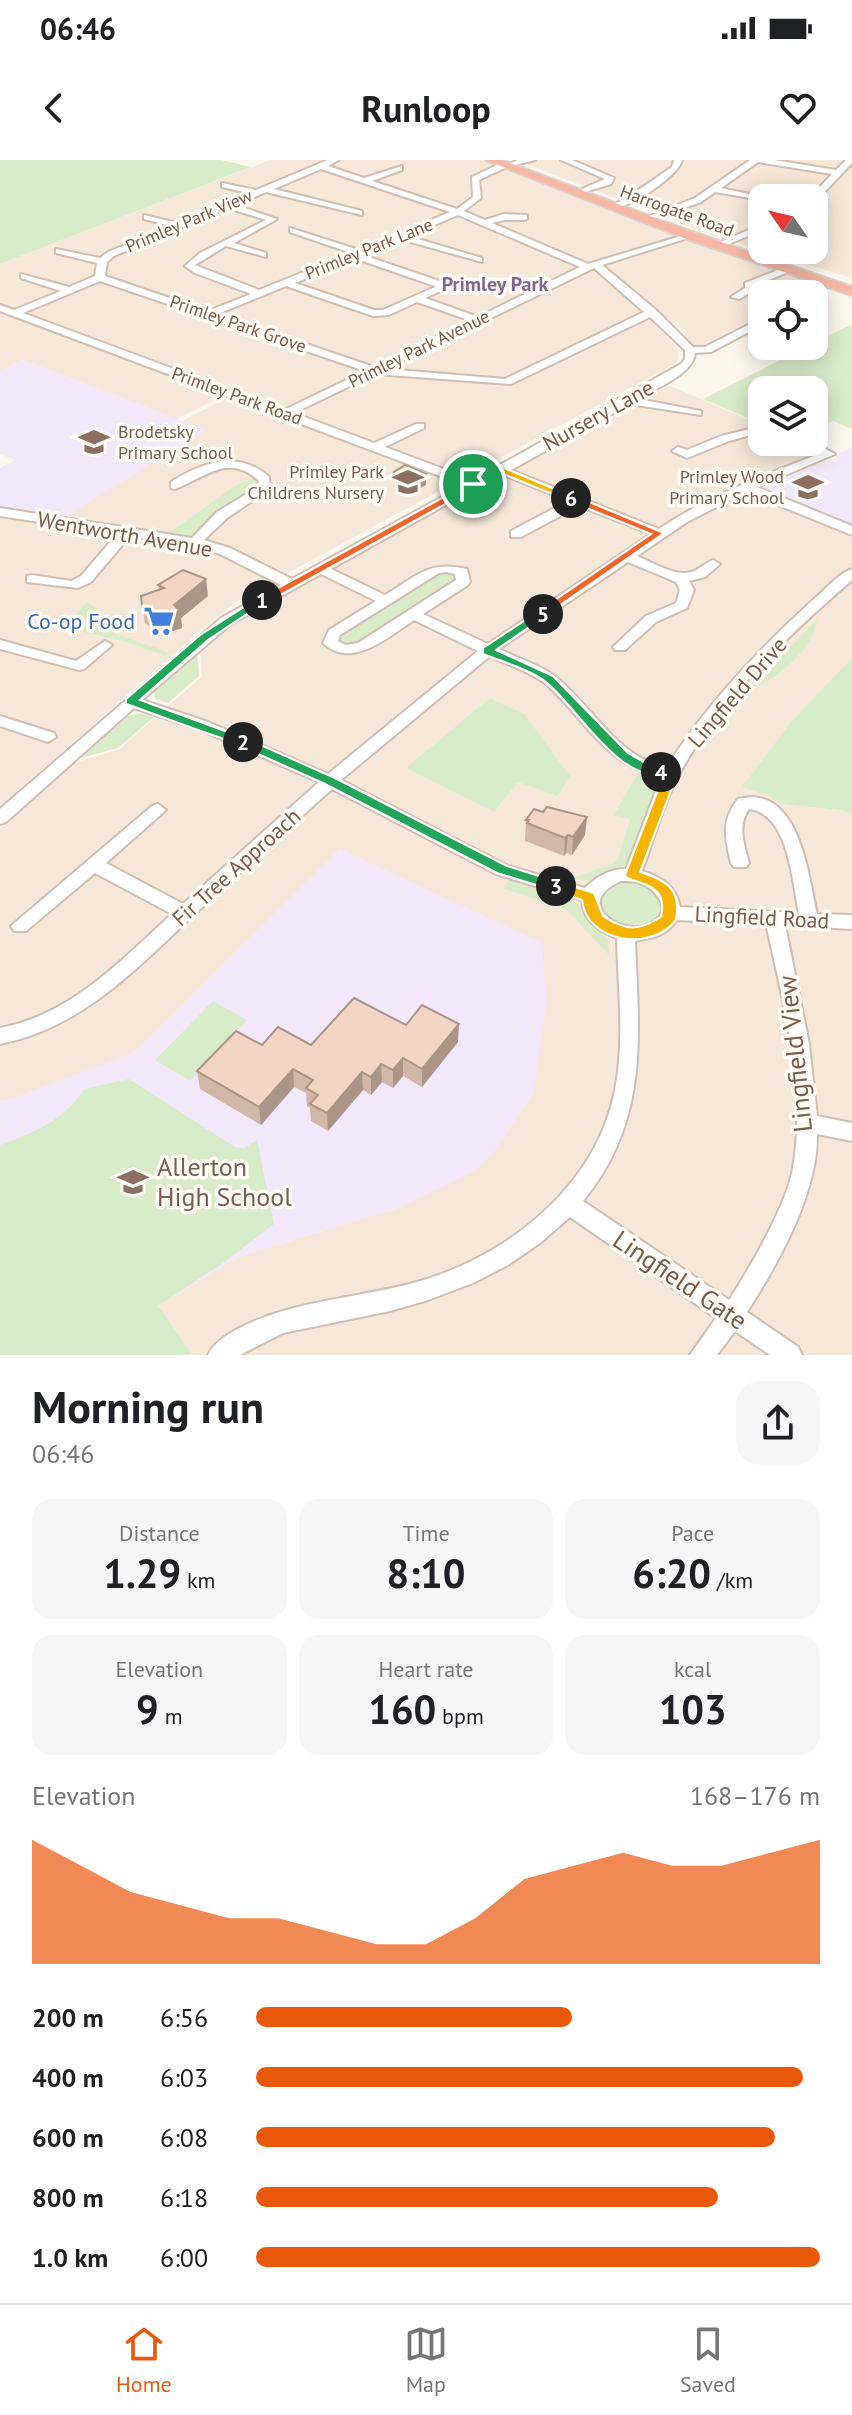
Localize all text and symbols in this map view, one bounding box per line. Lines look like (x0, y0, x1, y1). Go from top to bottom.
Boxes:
text: 06:46 (40, 9, 116, 48)
text: Runloop (361, 85, 491, 132)
icon: back (32, 86, 76, 130)
icon: heart (776, 86, 820, 130)
street label: Harrogate Road (617, 179, 737, 242)
street label: Primley Park View (122, 183, 256, 258)
north arrow (748, 184, 828, 264)
map controls (748, 184, 828, 456)
street label: Primley Park Lane (302, 212, 436, 285)
district label: Primley Park (442, 271, 548, 297)
button: locate (748, 280, 828, 360)
street label: Primley Park Grove (167, 289, 310, 358)
street label: Primley Park Avenue (344, 304, 493, 393)
street label: Primley Park Road (169, 361, 305, 430)
street label: Nursery Lane (538, 373, 658, 457)
button: layers (748, 376, 828, 456)
place label: Brodetsky Primary School (118, 420, 233, 464)
school or university icon: Brodetsky Primary School (77, 425, 111, 459)
pin (439, 450, 507, 518)
place label: Primley Park Childrens Nursery (247, 460, 385, 504)
icon: arrive (451, 462, 495, 506)
school or university icon: Primley Park Childrens Nursery (391, 465, 425, 499)
place label: Primley Wood Primary School (669, 465, 785, 509)
school or university icon: Primley Wood Primary School (791, 470, 825, 504)
pin: 6 (551, 478, 591, 518)
text: 6 (565, 484, 577, 512)
street label: Wentworth Avenue (35, 505, 215, 563)
pin: 1 (242, 580, 282, 620)
text: 1 (256, 586, 268, 614)
pin: 5 (523, 594, 563, 634)
text: 5 (537, 600, 549, 628)
supermarket icon: Co-op Food (142, 604, 176, 638)
place label: Co-op Food (27, 607, 135, 635)
street label: Lingfield Drive (681, 631, 793, 753)
pin: 2 (223, 722, 263, 762)
text: 2 (237, 728, 249, 756)
pin: 4 (641, 752, 681, 792)
text: 4 (655, 758, 667, 786)
street label: Fir Tree Approach (166, 802, 306, 932)
pin: 3 (536, 866, 576, 906)
text: 3 (550, 872, 562, 900)
street label: Lingfield Road (694, 899, 830, 935)
street label: Lingfield View (770, 974, 819, 1134)
place label: Allerton High School (157, 1150, 292, 1213)
school or university icon: Allerton High School (116, 1165, 150, 1199)
street label: Lingfield Gate (607, 1223, 754, 1337)
text: Morning run (32, 1378, 264, 1435)
button: share (736, 1381, 820, 1465)
text: 06:46 (32, 1437, 94, 1470)
text: Distance (119, 1519, 200, 1547)
text: Time (402, 1519, 450, 1547)
text: Pace (671, 1519, 714, 1547)
text: 1.29 (103, 1547, 181, 1599)
text: 8:10 (387, 1547, 465, 1599)
text: 6:20 (632, 1547, 711, 1599)
text: km (181, 1566, 215, 1594)
text: /km (711, 1566, 753, 1594)
text: Elevation (116, 1655, 203, 1683)
text: Heart rate (378, 1655, 474, 1683)
text: kcal (674, 1655, 711, 1683)
text: 9 (136, 1683, 159, 1735)
text: 160 (368, 1683, 436, 1735)
text: 103 (659, 1683, 727, 1735)
text: m (159, 1702, 183, 1730)
text: bpm (436, 1702, 484, 1730)
text: Elevation (32, 1779, 136, 1812)
text: 168–176 m (690, 1779, 820, 1812)
text: 200 m (32, 2001, 104, 2034)
text: 6:56 (160, 2001, 208, 2034)
text: 400 m (32, 2061, 104, 2094)
text: 6:03 (160, 2061, 208, 2094)
text: 600 m (32, 2121, 104, 2154)
text: 6:08 (160, 2121, 208, 2154)
text: 800 m (32, 2181, 104, 2214)
text: 6:18 (160, 2181, 208, 2214)
text: 1.0 km (32, 2241, 108, 2274)
text: 6:00 (160, 2241, 208, 2274)
tab: Home (116, 2322, 172, 2398)
tab: Map (404, 2322, 448, 2398)
tab: Saved (680, 2322, 736, 2398)

